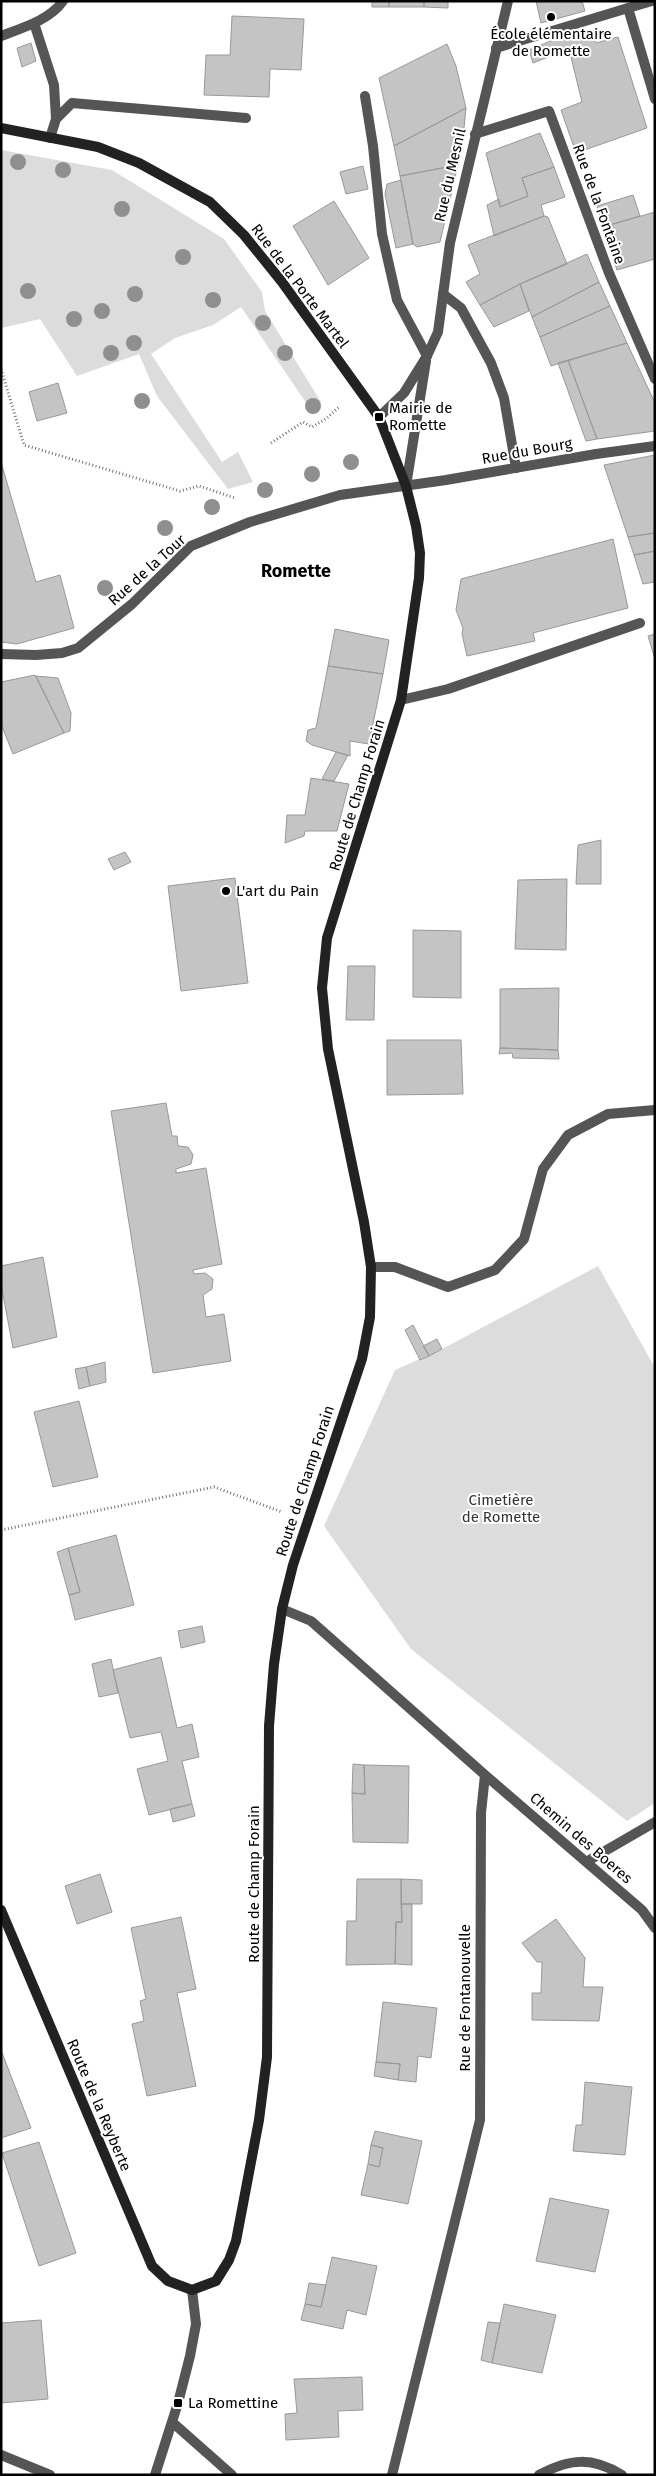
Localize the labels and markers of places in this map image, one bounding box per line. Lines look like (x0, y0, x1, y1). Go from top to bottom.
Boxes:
marker: École élémentaire de Romette (545, 11, 557, 23)
place label: École élémentaire de Romette (490, 25, 612, 60)
place label: Mairie de Romette (389, 399, 452, 434)
marker: Mairie de Romette (373, 411, 385, 423)
place label: L'art du Pain (236, 882, 319, 900)
marker: L'art du Pain (220, 885, 232, 897)
place label: La Romettine (188, 2394, 278, 2412)
marker: La Romettine (172, 2397, 184, 2409)

